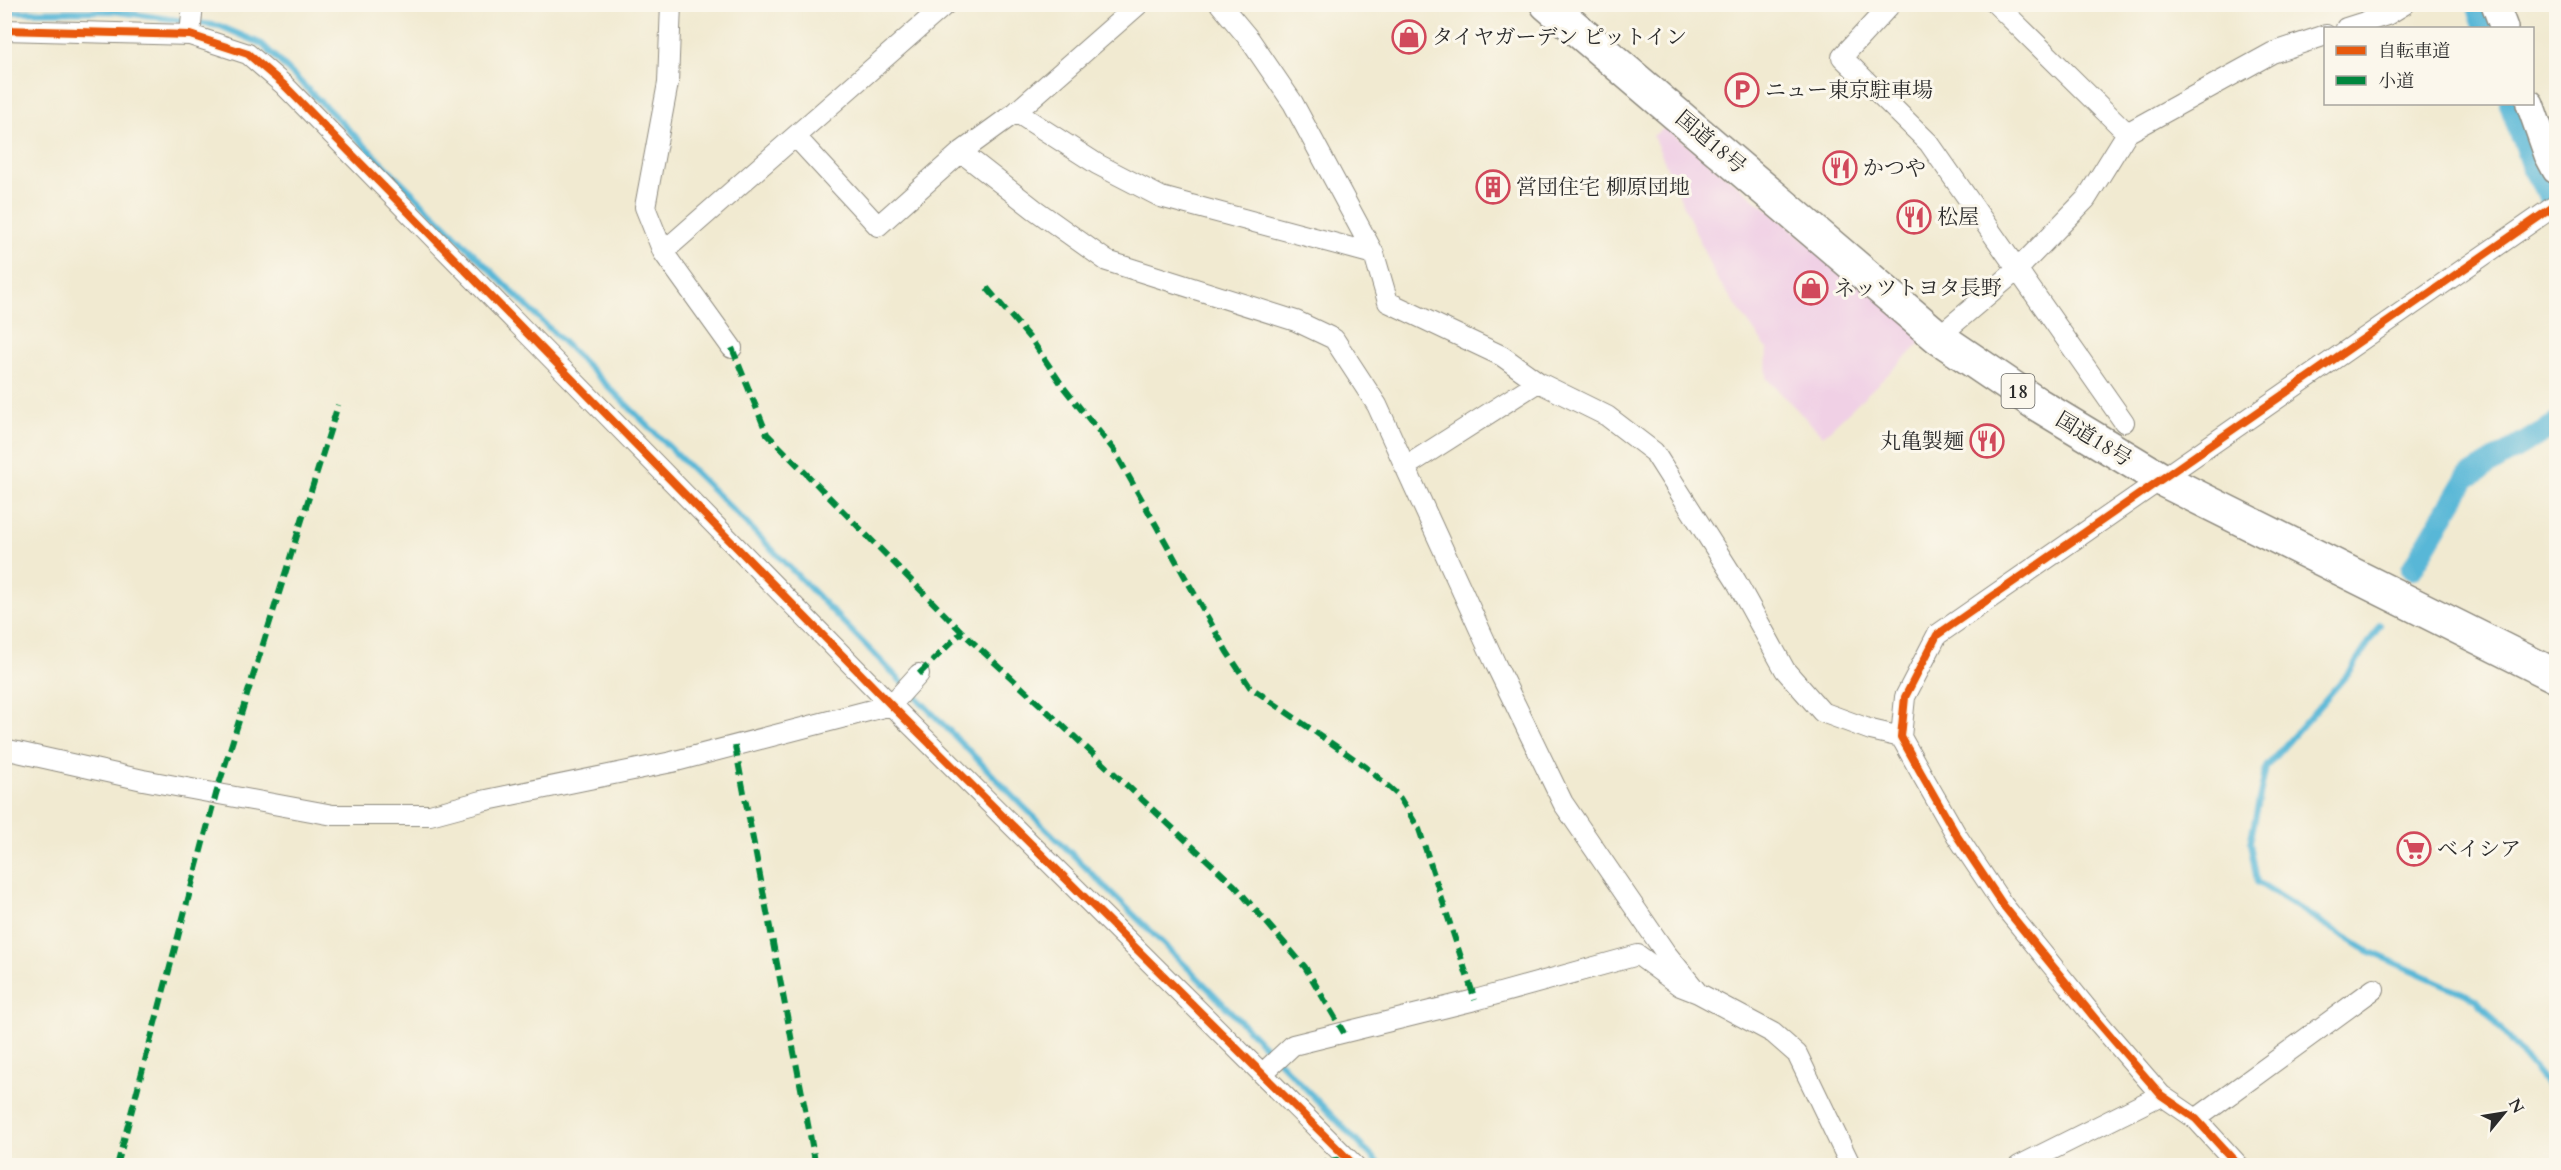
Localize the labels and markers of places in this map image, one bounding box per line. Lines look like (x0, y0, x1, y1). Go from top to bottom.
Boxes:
shop icon: タイヤガーデン ピットイン (1391, 19, 1427, 55)
place label: タイヤガーデン ピットイン (1432, 23, 1687, 52)
parking icon: ニュー東京駐車場 (1724, 72, 1760, 108)
place label: ニュー東京駐車場 (1765, 76, 1933, 105)
restaurant icon: かつや (1822, 150, 1858, 186)
place label: かつや (1863, 154, 1926, 183)
building icon: 営団住宅 柳原団地 (1475, 169, 1511, 205)
place label: 営団住宅 柳原団地 (1516, 173, 1690, 202)
restaurant icon: 松屋 (1896, 199, 1932, 235)
place label: 松屋 (1937, 203, 1979, 232)
shop icon: ネッツトヨタ長野 (1793, 270, 1829, 306)
place label: ネッツトヨタ長野 (1834, 274, 2002, 303)
restaurant icon: 丸亀製麺 (1969, 423, 2005, 459)
place label: 丸亀製麺 (1880, 427, 1964, 456)
supermarket icon: ベイシア (2396, 831, 2432, 867)
place label: ベイシア (2437, 835, 2521, 864)

